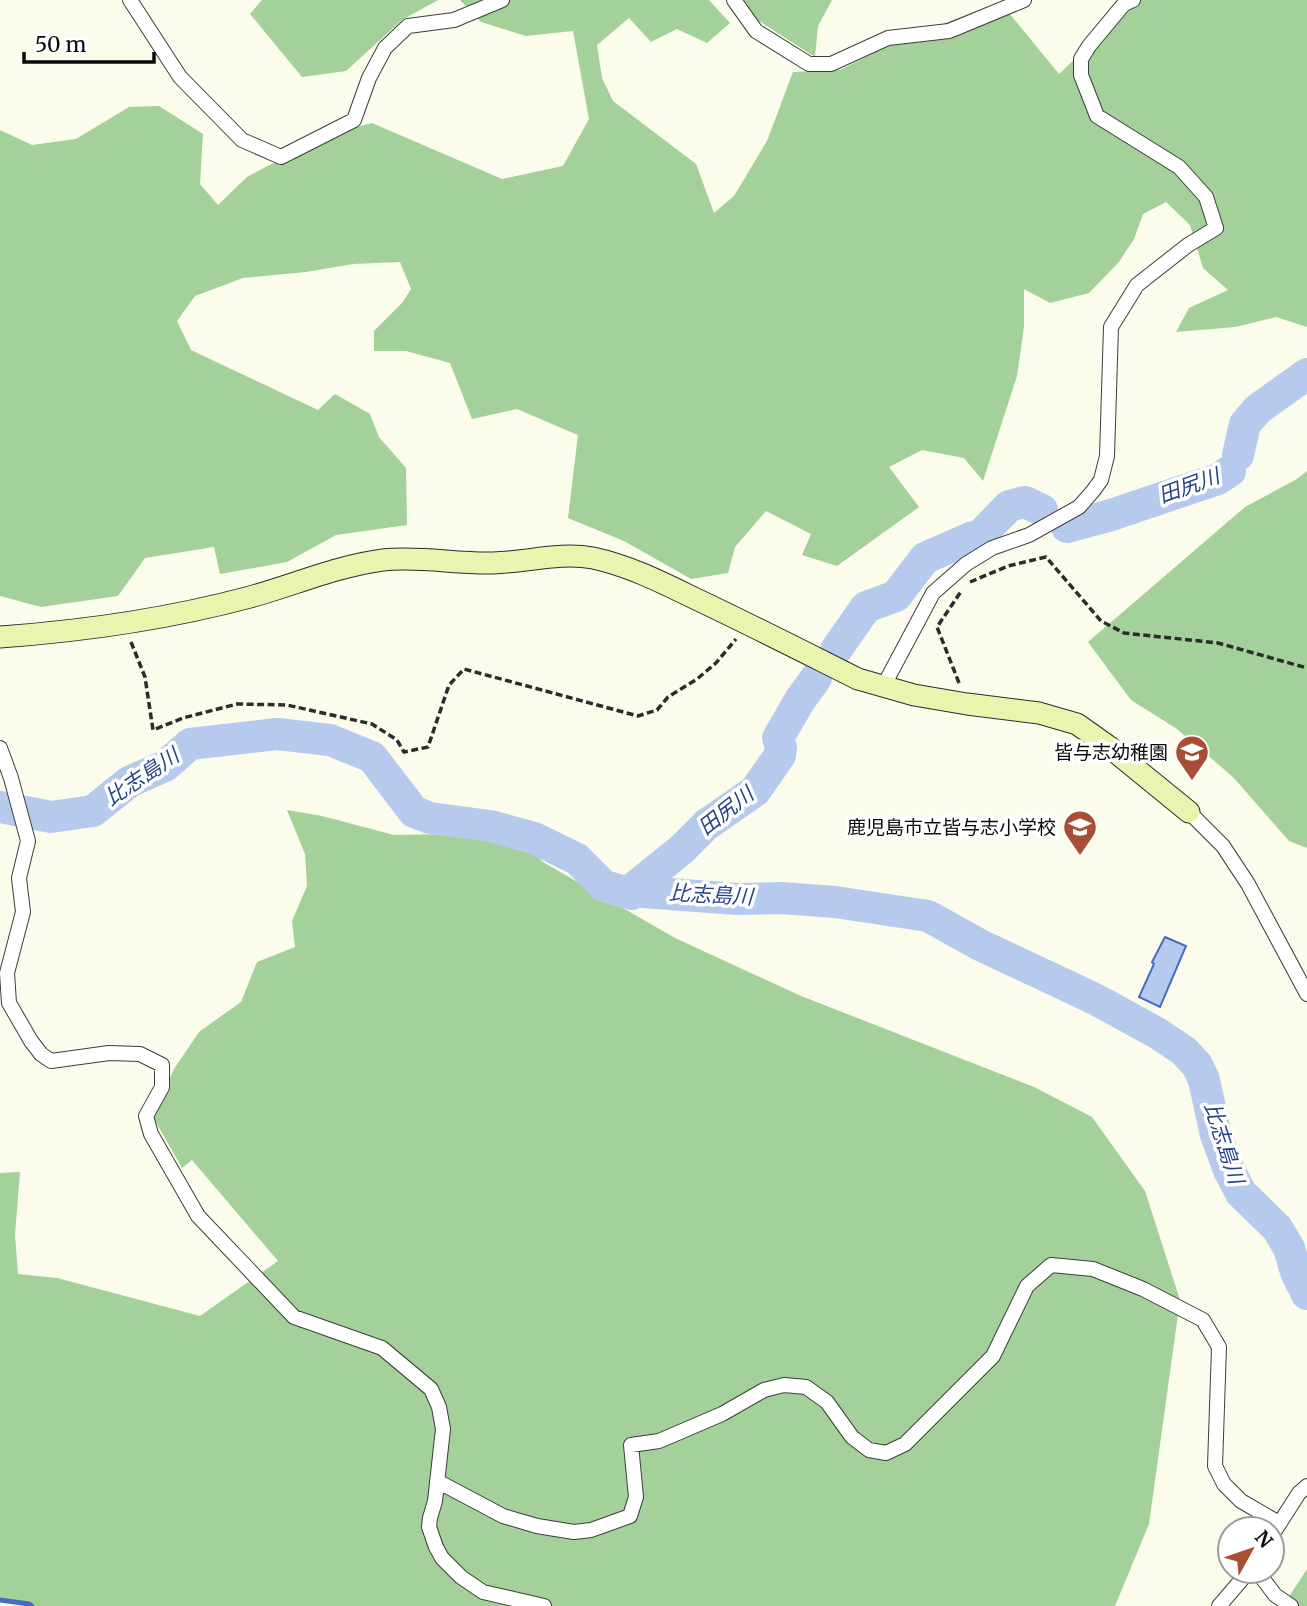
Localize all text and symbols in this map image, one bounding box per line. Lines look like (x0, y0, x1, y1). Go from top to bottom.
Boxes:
scale bar (24, 21, 154, 65)
text: 50 m (35, 31, 86, 58)
water label: 田尻川 (1155, 461, 1225, 509)
school or university icon: 皆与志幼稚園 (1173, 733, 1211, 782)
place label: 皆与志幼稚園 (1054, 740, 1168, 764)
water label: 比志島川 (99, 741, 186, 811)
water label: 田尻川 (693, 779, 760, 841)
school or university icon: 鹿児島市立皆与志小学校 (1061, 808, 1099, 857)
place label: 鹿児島市立皆与志小学校 (847, 815, 1056, 839)
water label: 比志島川 (668, 879, 756, 910)
water label: 比志島川 (1199, 1099, 1251, 1189)
north arrow (1216, 1515, 1286, 1585)
text: N (1250, 1526, 1278, 1553)

